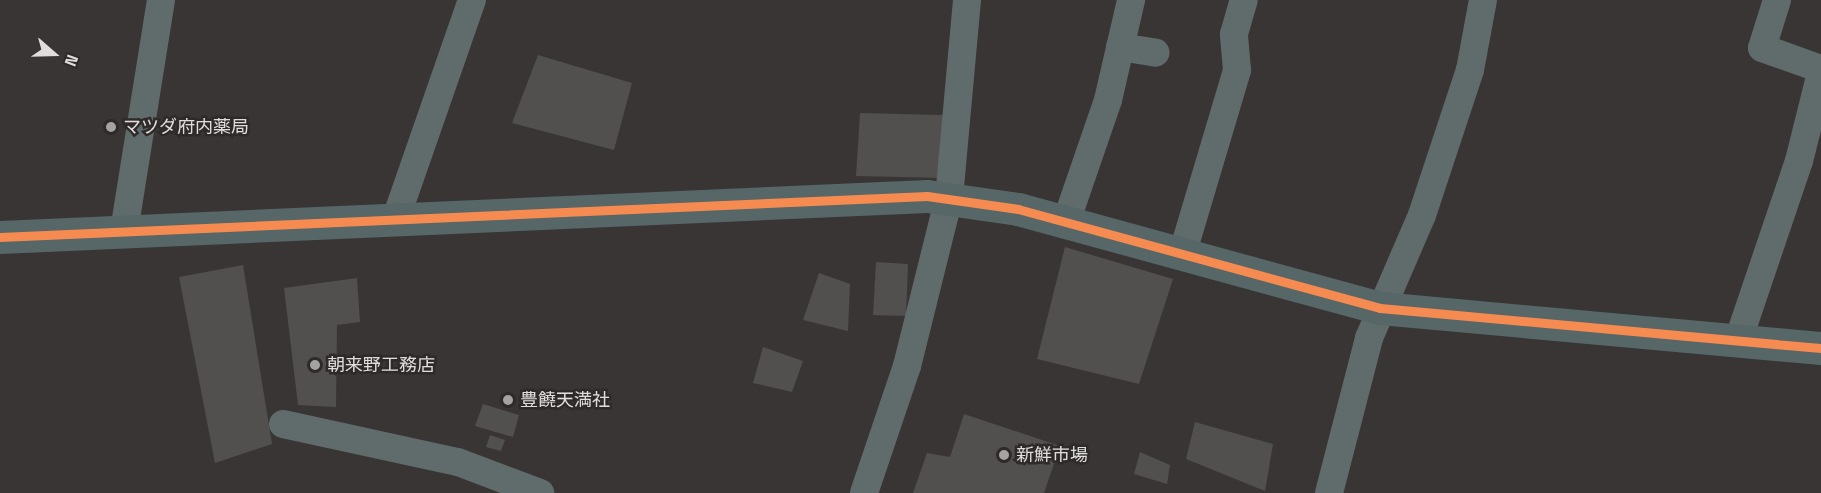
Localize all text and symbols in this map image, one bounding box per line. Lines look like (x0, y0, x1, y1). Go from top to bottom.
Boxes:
north arrow (24, 24, 84, 84)
text: N (60, 52, 83, 69)
place label: マツダ府内薬局 (123, 116, 249, 138)
marker: マツダ府内薬局 (104, 120, 118, 134)
place label: 朝来野工務店 (327, 354, 435, 376)
marker: 朝来野工務店 (308, 358, 322, 372)
place label: 豊饒天満社 (520, 389, 610, 411)
marker: 豊饒天満社 (501, 393, 515, 407)
place label: 新鮮市場 (1016, 444, 1088, 466)
marker: 新鮮市場 (997, 448, 1011, 462)

